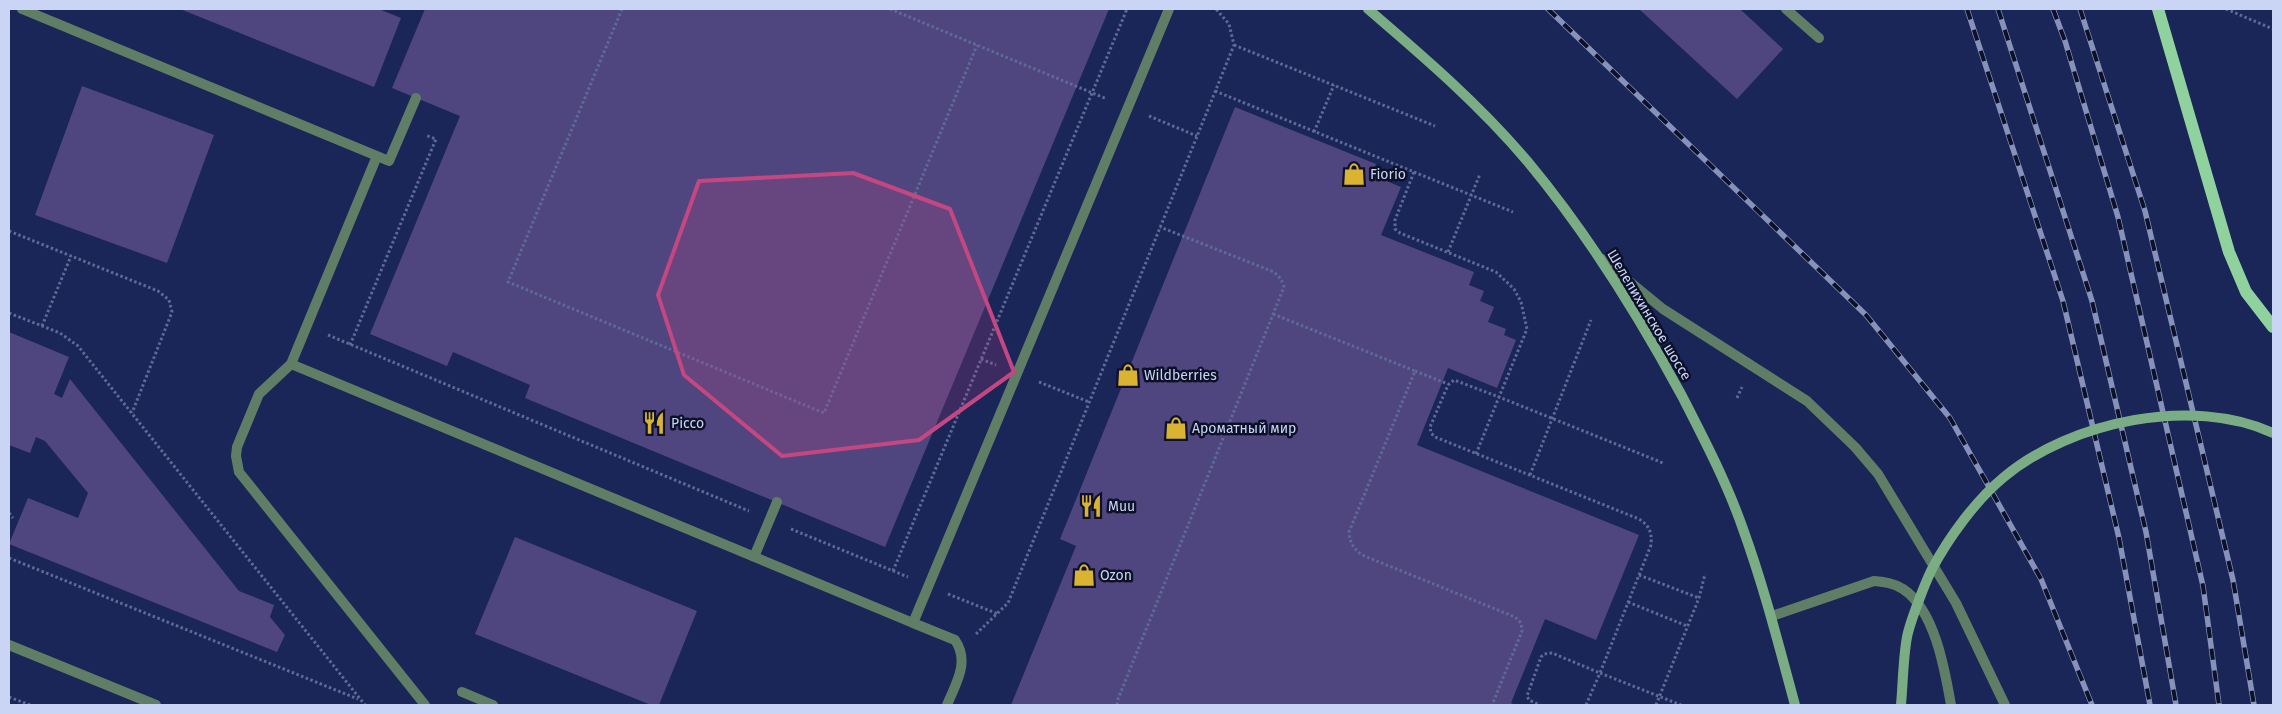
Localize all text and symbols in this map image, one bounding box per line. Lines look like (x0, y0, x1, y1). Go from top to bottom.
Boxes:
shop icon: Fiorio (1341, 161, 1367, 187)
place label: Fiorio (1370, 166, 1406, 183)
street label: Шелепихинское шоссе (1603, 247, 1695, 383)
shop icon: Wildberries (1115, 362, 1141, 388)
place label: Wildberries (1144, 367, 1217, 384)
restaurant icon: Picco (641, 410, 667, 436)
place label: Picco (671, 415, 704, 432)
shop icon: Ароматный мир (1163, 415, 1189, 441)
place label: Ароматный мир (1192, 420, 1296, 437)
restaurant icon: Muu (1078, 493, 1104, 519)
place label: Muu (1108, 498, 1135, 515)
shop icon: Ozon (1071, 562, 1097, 588)
place label: Ozon (1100, 567, 1132, 584)

